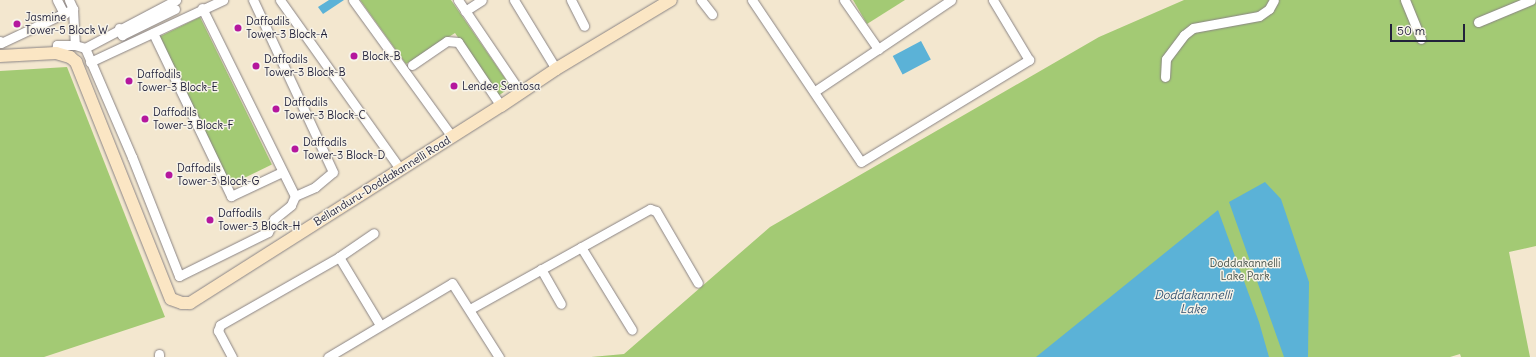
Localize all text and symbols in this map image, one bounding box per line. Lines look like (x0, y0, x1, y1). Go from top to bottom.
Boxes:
place label: Jasmine Tower-5 Block W (25, 11, 108, 37)
place label: Daffodils Tower-3 Block-A (246, 15, 328, 41)
scale bar (1392, 16, 1467, 42)
marker: Jasmine Tower-5 Block W (12, 19, 22, 29)
marker: Daffodils Tower-3 Block-A (233, 23, 243, 33)
text: 50 m (1397, 23, 1425, 38)
place label: Block-B (362, 49, 401, 63)
marker: Block-B (349, 51, 359, 61)
place label: Daffodils Tower-3 Block-B (264, 53, 346, 79)
marker: Daffodils Tower-3 Block-B (251, 61, 261, 71)
place label: Daffodils Tower-3 Block-E (137, 68, 218, 94)
marker: Daffodils Tower-3 Block-E (124, 76, 134, 86)
place label: Lendee Sentosa (462, 79, 540, 93)
marker: Lendee Sentosa (449, 81, 459, 91)
place label: Daffodils Tower-3 Block-C (284, 96, 366, 122)
marker: Daffodils Tower-3 Block-C (271, 104, 281, 114)
place label: Daffodils Tower-3 Block-F (153, 106, 234, 132)
marker: Daffodils Tower-3 Block-F (140, 114, 150, 124)
street label: Bellanduru-Doddakannelli Road (311, 133, 453, 229)
place label: Daffodils Tower-3 Block-D (303, 136, 385, 162)
marker: Daffodils Tower-3 Block-D (290, 144, 300, 154)
place label: Daffodils Tower-3 Block-G (177, 162, 260, 188)
marker: Daffodils Tower-3 Block-G (164, 170, 174, 180)
place label: Daffodils Tower-3 Block-H (218, 207, 300, 233)
marker: Daffodils Tower-3 Block-H (205, 215, 215, 225)
park label: Doddakannelli Lake Park (1209, 257, 1281, 283)
water label: Doddakannelli Lake (1154, 288, 1232, 316)

